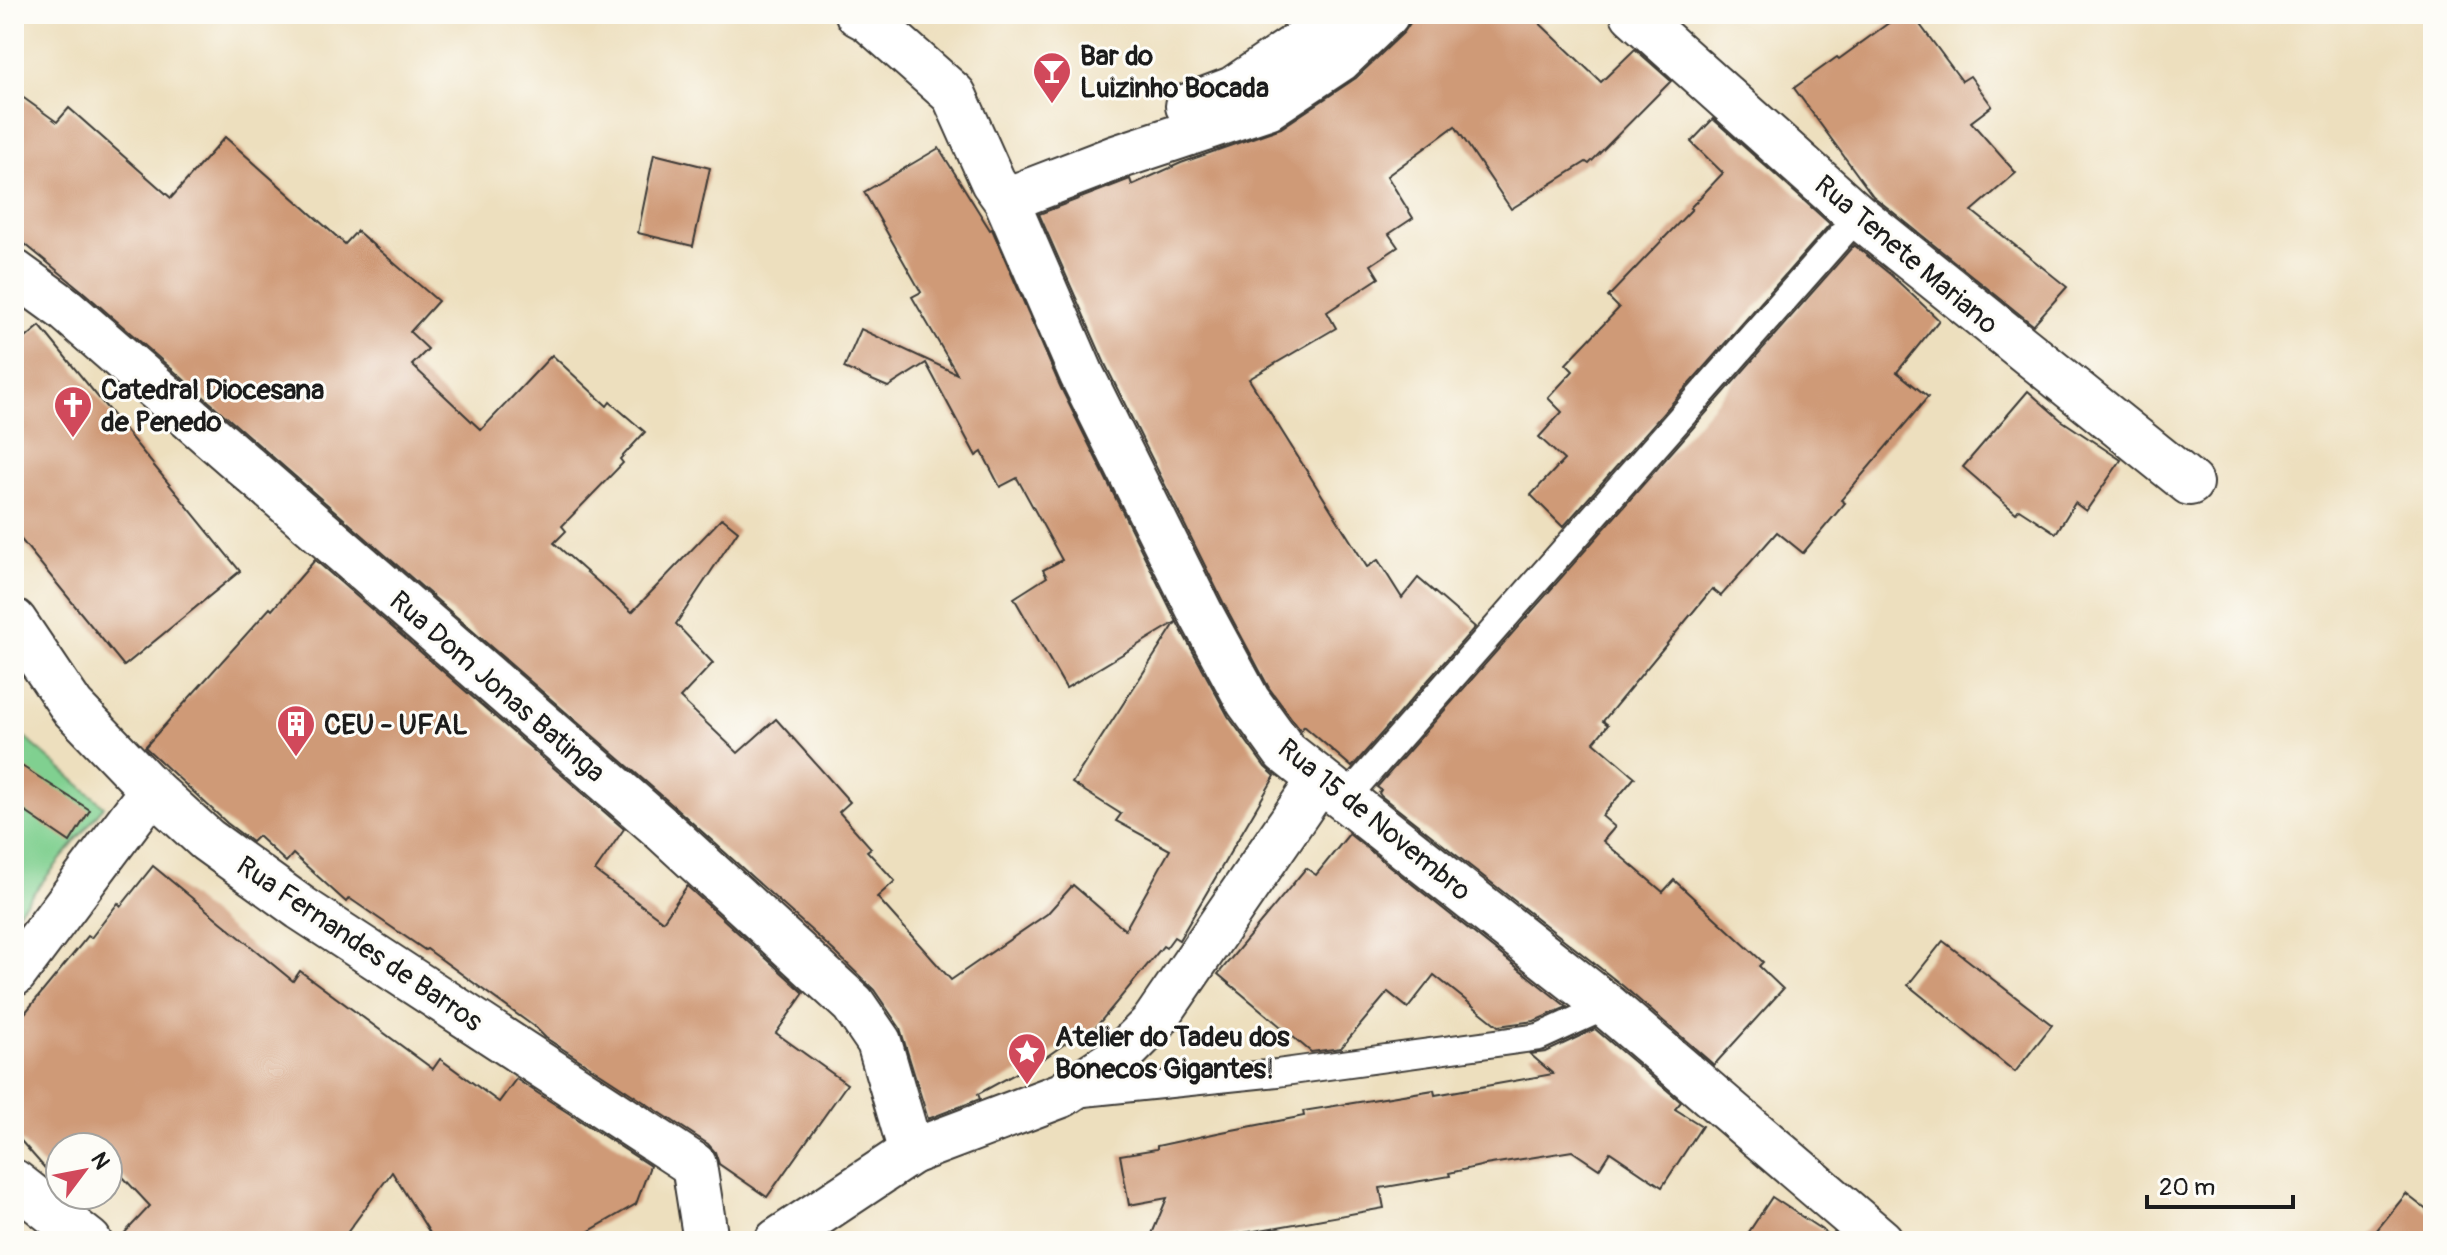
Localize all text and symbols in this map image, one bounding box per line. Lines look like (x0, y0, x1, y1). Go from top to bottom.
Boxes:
place label: Bar do Luizinho Bocada (1080, 39, 1269, 106)
bar icon: Bar do Luizinho Bocada (1031, 50, 1073, 105)
street label: Rua Tenete Mariano (1807, 168, 2005, 342)
place label: Catedral Diocesana de Penedo (101, 373, 324, 440)
church icon: Catedral Diocesana de Penedo (52, 384, 94, 439)
street label: Rua Dom Jonas Batinga (382, 584, 612, 790)
building icon: CEU - UFAL (275, 703, 317, 758)
place label: CEU - UFAL (324, 708, 468, 743)
street label: Rua 15 de Novembro (1270, 731, 1478, 909)
street label: Rua Fernandes de Barros (229, 849, 489, 1040)
place label: Atelier do Tadeu dos Bonecos Gigantes! (1055, 1020, 1290, 1087)
place icon: Atelier do Tadeu dos Bonecos Gigantes! (1006, 1031, 1048, 1086)
north arrow (44, 1131, 124, 1211)
text: N (84, 1147, 116, 1175)
scale bar (2147, 1159, 2293, 1209)
text: 20 m (2159, 1173, 2215, 1202)

